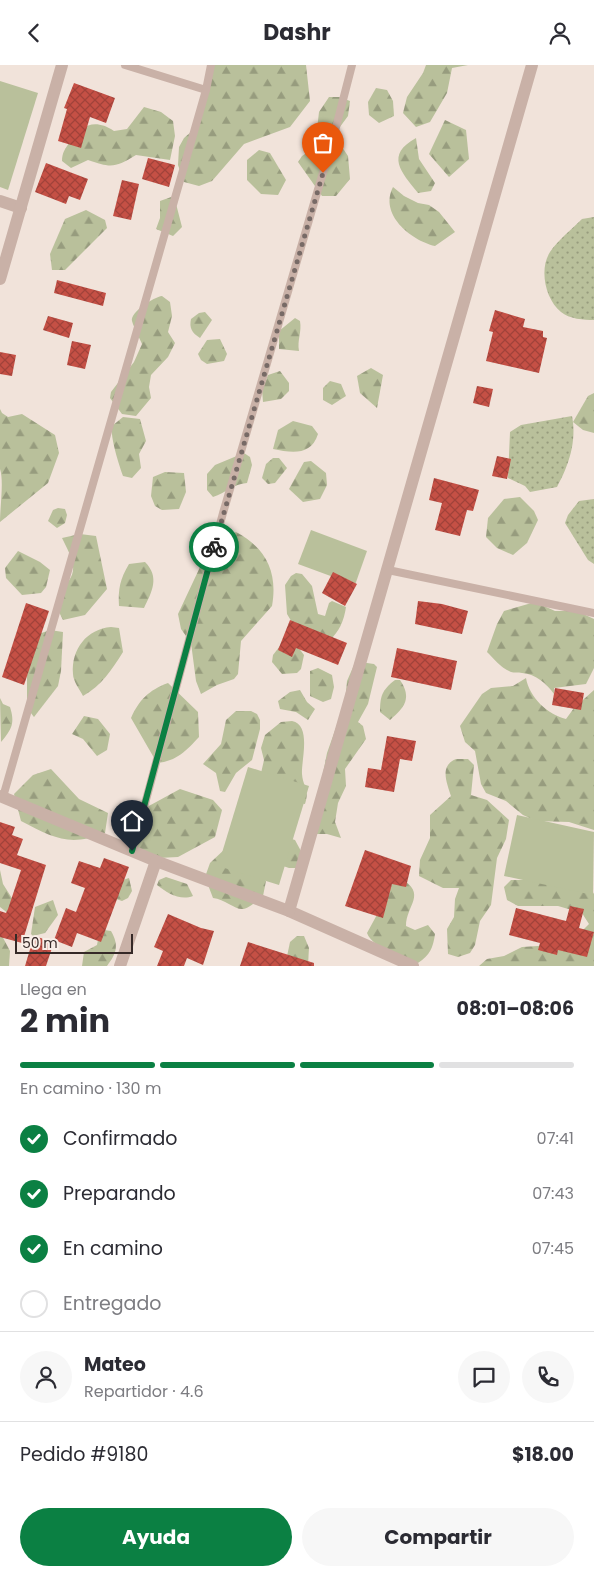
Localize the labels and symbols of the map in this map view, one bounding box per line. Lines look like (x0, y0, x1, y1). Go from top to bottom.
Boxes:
pin (302, 122, 344, 173)
courier (189, 522, 239, 572)
pin (111, 800, 153, 851)
scale bar (15, 931, 132, 954)

